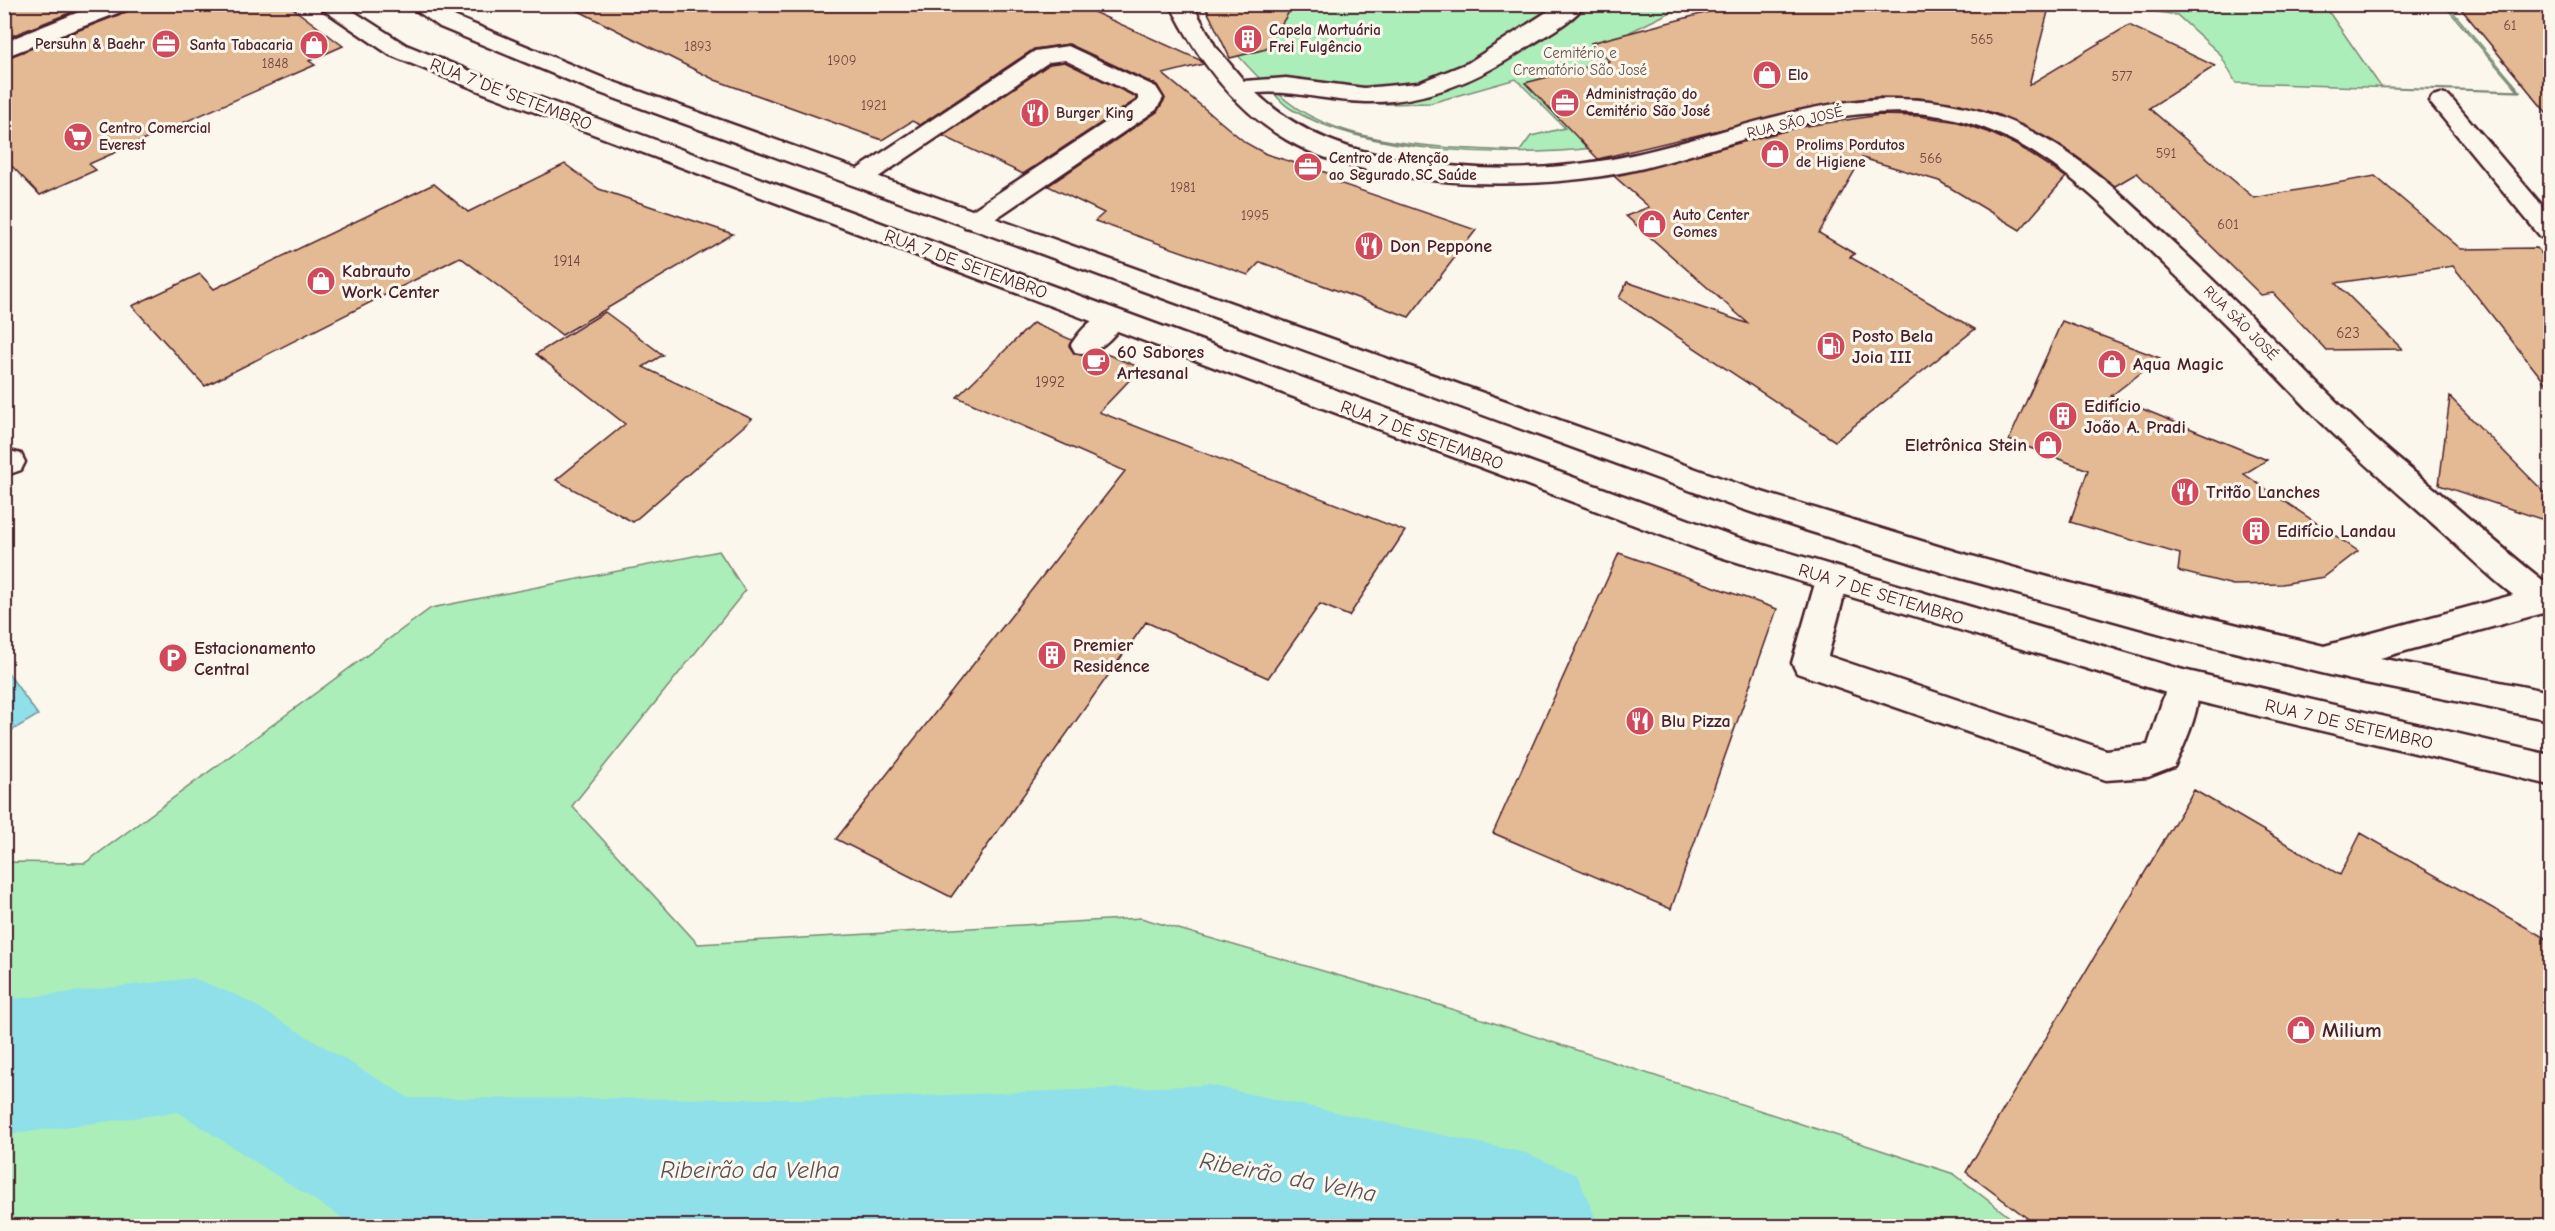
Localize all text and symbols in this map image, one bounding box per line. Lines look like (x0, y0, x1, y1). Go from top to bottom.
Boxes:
house number: 61 (2503, 17, 2517, 34)
place label: Capela Mortuária Frei Fulgêncio (1269, 21, 1381, 56)
building icon: Capela Mortuária Frei Fulgêncio (1232, 23, 1264, 55)
office icon: Persuhn & Baehr (150, 28, 182, 60)
shop icon: Santa Tabacaria (298, 29, 330, 61)
house number: 565 (1971, 31, 1993, 48)
place label: Persuhn & Baehr (35, 35, 145, 53)
place label: Santa Tabacaria (190, 36, 293, 54)
house number: 1893 (684, 38, 712, 55)
park label: Cemitério e Crematório São José (1513, 44, 1647, 79)
house number: 1909 (828, 52, 856, 69)
street label: RUA 7 DE SETEMBRO (427, 54, 595, 135)
house number: 1848 (262, 55, 288, 72)
shop icon: Elo (1751, 59, 1783, 91)
place label: Elo (1788, 66, 1808, 84)
house number: 577 (2112, 68, 2133, 85)
place label: Administração do Cemitério São José (1586, 85, 1710, 120)
office icon: Administração do Cemitério São José (1549, 87, 1581, 119)
house number: 1921 (861, 97, 887, 114)
restaurant icon: Burger King (1019, 97, 1051, 129)
street label: RUA SÃO JOSÉ (1745, 101, 1845, 142)
place label: Burger King (1056, 104, 1134, 122)
place label: Centro Comercial Everest (99, 119, 211, 154)
supermarket icon: Centro Comercial Everest (62, 121, 94, 153)
place label: Prolims Pordutos de Higiene (1796, 136, 1905, 171)
shop icon: Prolims Pordutos de Higiene (1759, 138, 1791, 170)
house number: 591 (2156, 145, 2176, 162)
place label: Centro de Atenção ao Segurado SC Saúde (1329, 149, 1477, 184)
house number: 566 (1920, 150, 1942, 167)
office icon: Centro de Atenção ao Segurado SC Saúde (1292, 151, 1324, 183)
house number: 1981 (1170, 179, 1196, 196)
place label: Auto Center Gomes (1673, 206, 1749, 241)
house number: 1995 (1241, 207, 1269, 224)
shop icon: Auto Center Gomes (1636, 208, 1668, 240)
house number: 601 (2217, 216, 2239, 233)
street label: RUA 7 DE SETEMBRO (882, 225, 1050, 304)
restaurant icon: Don Peppone (1353, 230, 1385, 262)
place label: Don Peppone (1390, 236, 1492, 257)
house number: 1914 (553, 252, 581, 270)
place label: Kabrauto Work Center (342, 261, 440, 303)
shop icon: Kabrauto Work Center (305, 265, 337, 297)
street label: RUA SÃO JOSÉ (2200, 281, 2283, 364)
house number: 623 (2336, 324, 2360, 342)
place label: Posto Bela Joia III (1852, 326, 1933, 368)
fuel station icon: Posto Bela Joia III (1815, 330, 1847, 362)
place label: 60 Sabores Artesanal (1117, 342, 1204, 384)
cafe icon: 60 Sabores Artesanal (1080, 346, 1112, 378)
shop icon: Aqua Magic (2096, 348, 2128, 380)
place label: Aqua Magic (2133, 354, 2224, 375)
house number: 1992 (1035, 373, 1065, 391)
street label: RUA 7 DE SETEMBRO (1338, 396, 1506, 475)
place label: Edifício João A. Pradi (2084, 396, 2186, 438)
building icon: Edifício João A. Pradi (2047, 400, 2079, 432)
shop icon: Eletrônica Stein (2032, 429, 2064, 461)
place label: Eletrônica Stein (1905, 435, 2027, 456)
restaurant icon: Tritão Lanches (2169, 476, 2201, 508)
place label: Tritão Lanches (2206, 482, 2320, 503)
building icon: Edifício Landau (2240, 515, 2272, 547)
place label: Edifício Landau (2277, 521, 2396, 542)
street label: RUA 7 DE SETEMBRO (1796, 559, 1966, 630)
place label: Premier Residence (1073, 635, 1150, 677)
place label: Estacionamento Central (194, 638, 316, 680)
building icon: Premier Residence (1036, 639, 1068, 671)
parking icon: Estacionamento Central (157, 642, 189, 674)
street label: RUA 7 DE SETEMBRO (2263, 695, 2435, 754)
restaurant icon: Blu Pizza (1624, 705, 1656, 737)
place label: Blu Pizza (1661, 711, 1731, 732)
shop icon: Milium (2285, 1014, 2317, 1046)
place label: Milium (2322, 1018, 2382, 1042)
water label: Ribeirão da Velha (1197, 1146, 1379, 1208)
water label: Ribeirão da Velha (660, 1156, 840, 1184)

